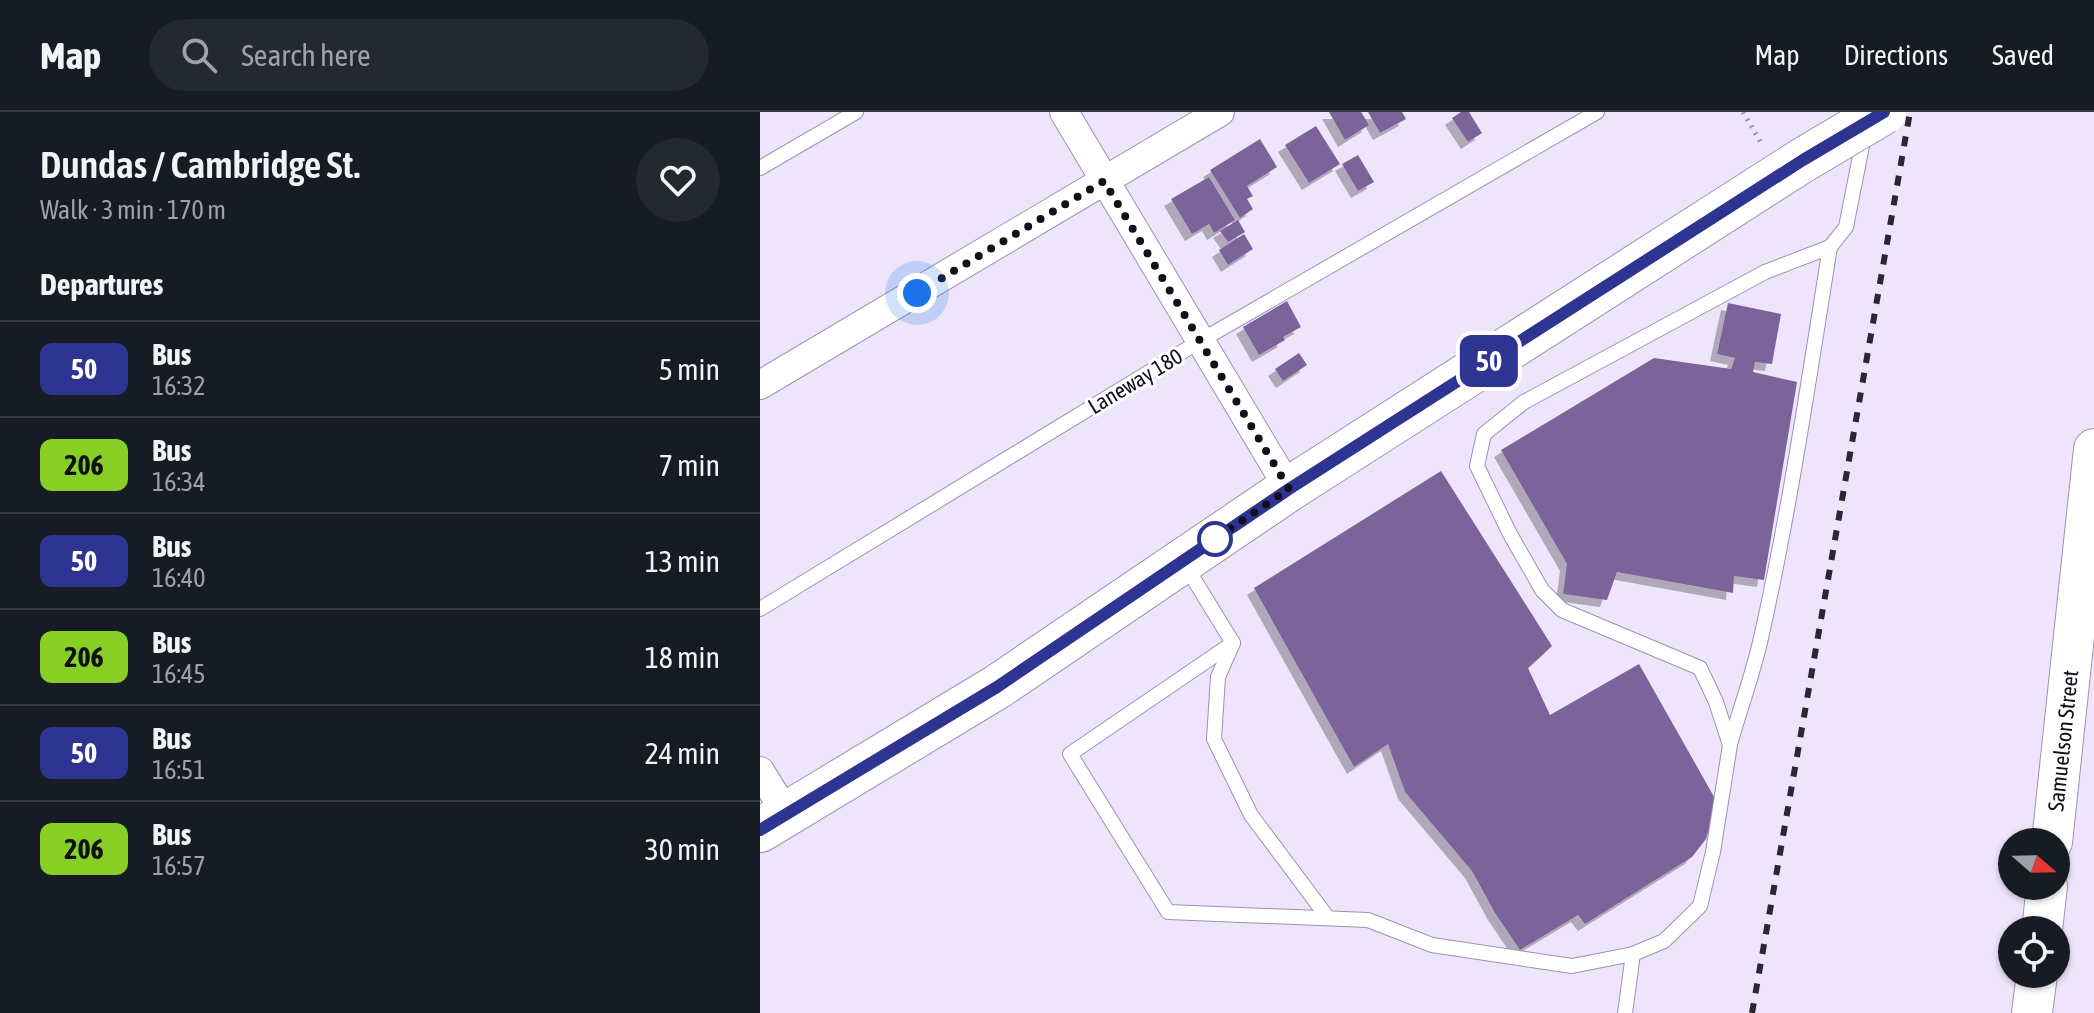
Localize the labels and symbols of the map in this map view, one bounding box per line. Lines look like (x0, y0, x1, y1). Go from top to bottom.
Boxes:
your location (897, 273, 937, 313)
line badge: 50 (1453, 335, 1525, 387)
street label: Laneway 180 (1083, 343, 1187, 419)
unlabelled marker (1198, 522, 1232, 556)
street label: Samuelson Street (2042, 669, 2083, 813)
north arrow (1998, 828, 2070, 900)

